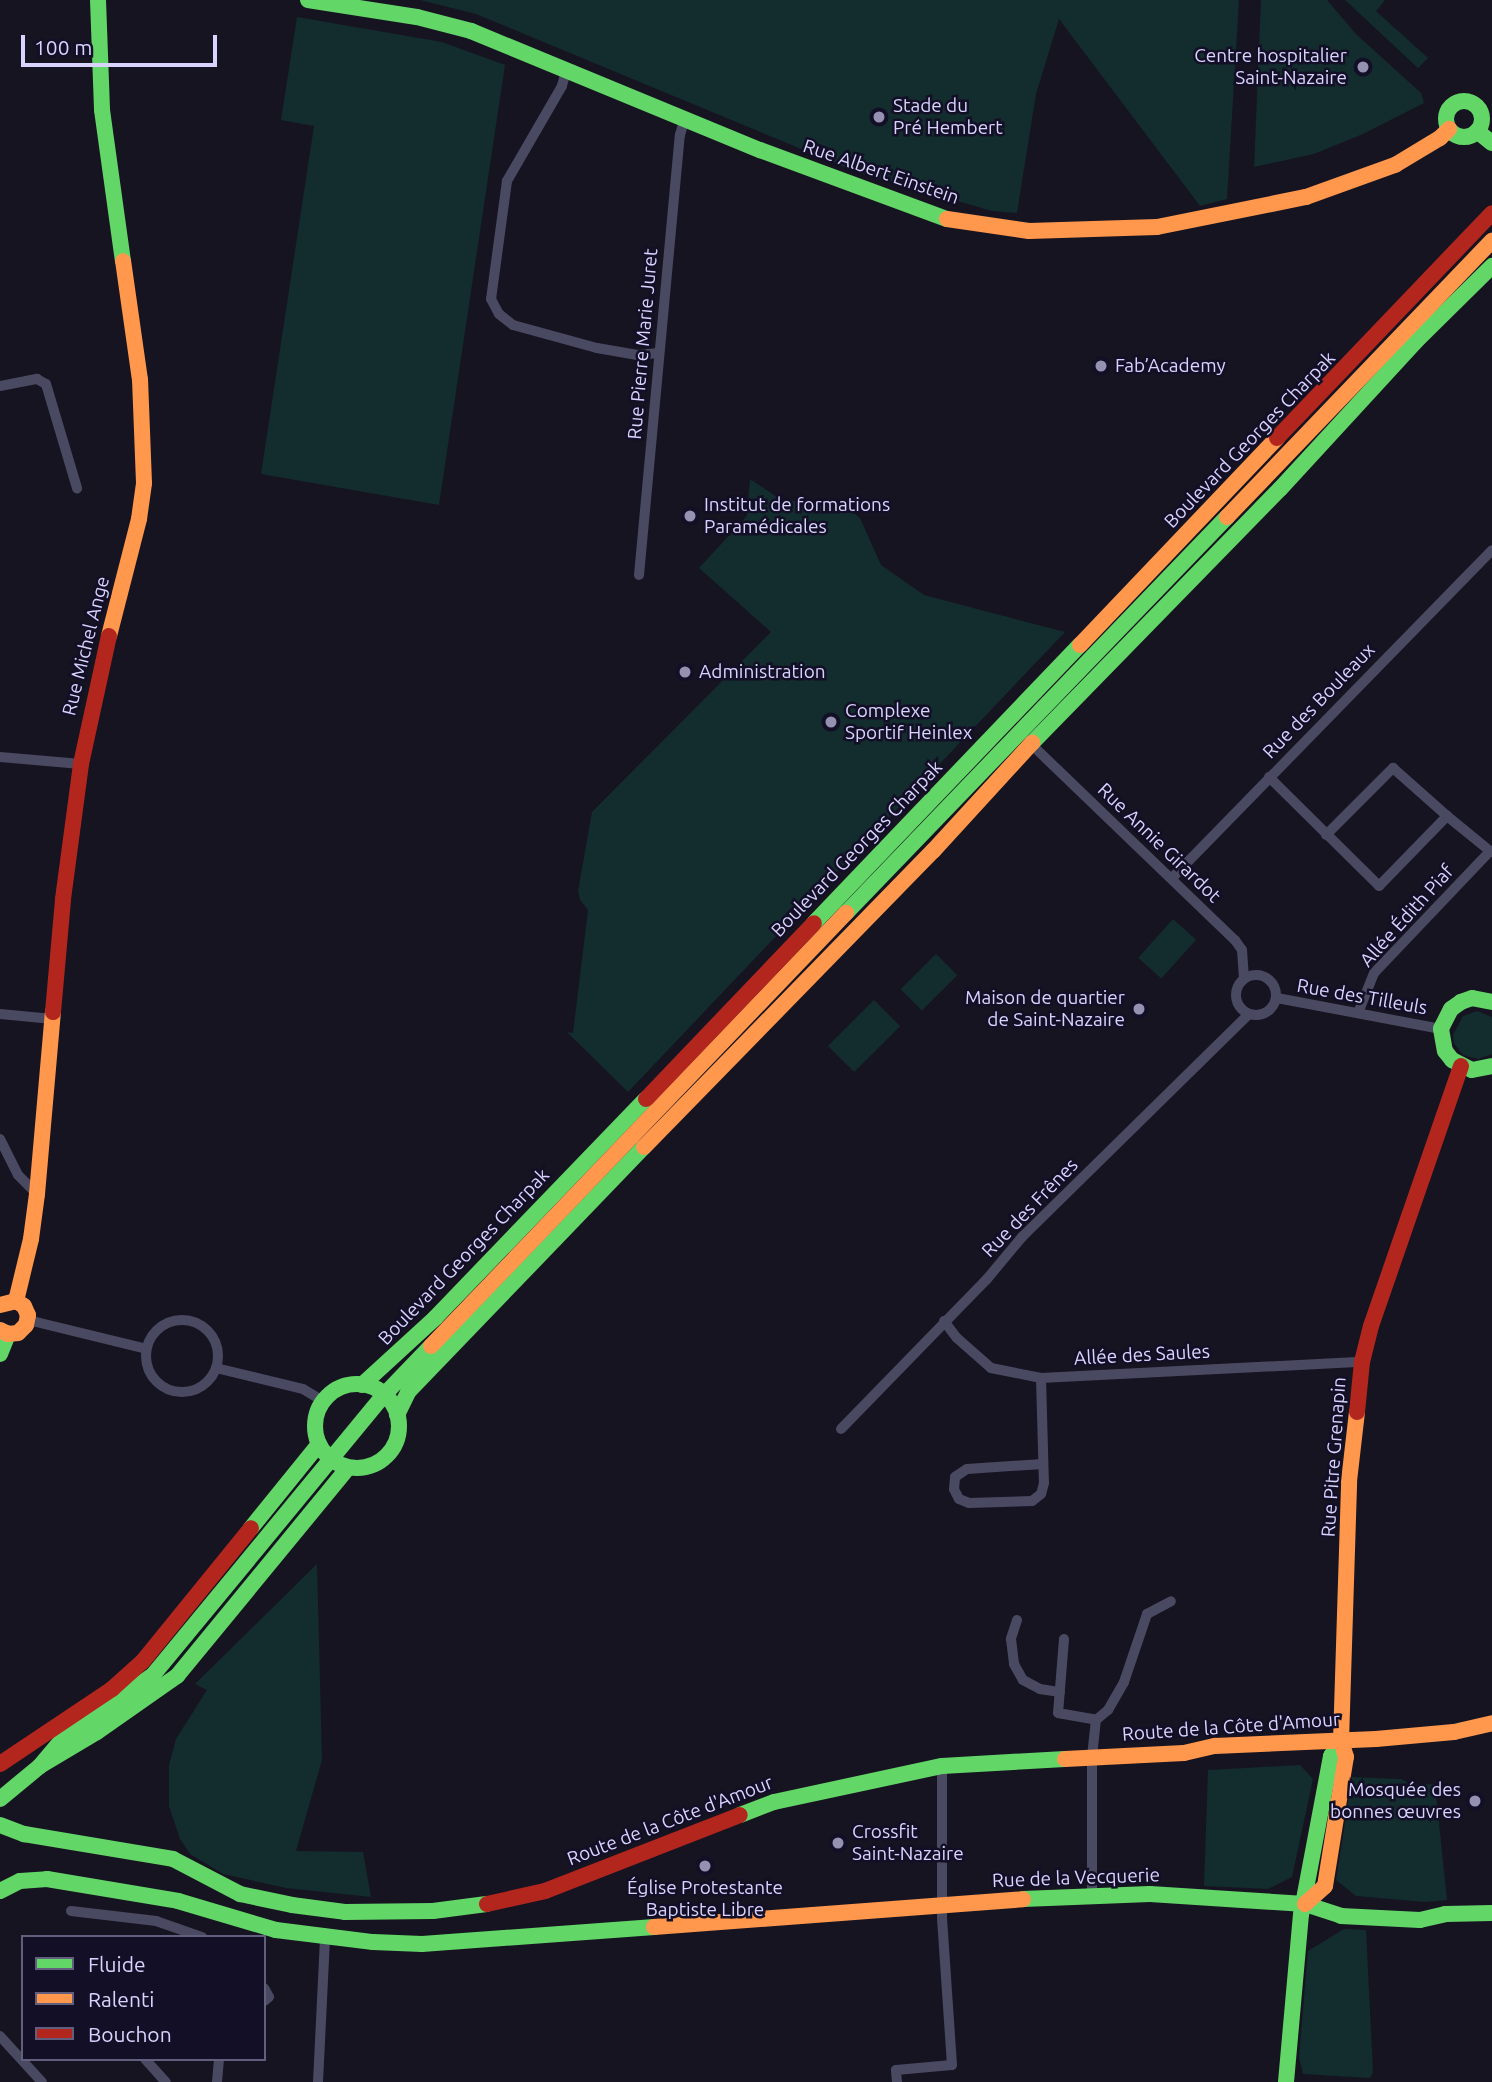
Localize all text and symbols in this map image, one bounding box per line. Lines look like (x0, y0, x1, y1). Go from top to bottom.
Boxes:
scale bar (24, 21, 220, 65)
text: 100 m (34, 35, 92, 59)
place label: Centre hospitalier Saint-Nazaire (1194, 45, 1347, 89)
marker: Centre hospitalier Saint-Nazaire (1353, 57, 1373, 77)
place label: Stade du Pré Hembert (893, 95, 1003, 139)
marker: Stade du Pré Hembert (871, 109, 887, 125)
street label: Rue Albert Einstein (800, 135, 962, 209)
street label: Rue Pierre Marie Juret (623, 248, 663, 440)
street label: Boulevard Georges Charpak (1160, 347, 1340, 533)
place label: Fab’Academy (1115, 355, 1226, 377)
marker: Fab’Academy (1093, 358, 1109, 374)
place label: Institut de formations Paramédicales (704, 494, 890, 538)
marker: Institut de formations Paramédicales (682, 508, 698, 524)
street label: Rue Michel Ange (58, 574, 114, 718)
street label: Rue des Bouleaux (1258, 639, 1380, 763)
place label: Administration (699, 661, 826, 683)
marker: Administration (677, 664, 693, 680)
place label: Complexe Sportif Heinlex (845, 700, 972, 744)
marker: Complexe Sportif Heinlex (823, 714, 839, 730)
street label: Boulevard Georges Charpak (767, 756, 947, 942)
street label: Rue Annie Girardot (1093, 779, 1225, 907)
street label: Allée Édith Piaf (1355, 860, 1459, 972)
street label: Rue des Tilleuls (1295, 974, 1429, 1020)
place label: Maison de quartier de Saint-Nazaire (965, 987, 1125, 1031)
marker: Maison de quartier de Saint-Nazaire (1131, 1001, 1147, 1017)
street label: Rue des Frênes (977, 1154, 1083, 1262)
street label: Boulevard Georges Charpak (374, 1164, 554, 1350)
street label: Allée des Saules (1073, 1340, 1211, 1370)
street label: Rue Pitre Grenapin (1317, 1376, 1351, 1538)
street label: Route de la Côte d'Amour (1121, 1708, 1341, 1746)
street label: Route de la Côte d'Amour (564, 1771, 776, 1871)
place label: Mosquée des bonnes œuvres (1330, 1779, 1461, 1823)
marker: Mosquée des bonnes œuvres (1467, 1793, 1483, 1809)
place label: Crossfit Saint-Nazaire (852, 1821, 964, 1865)
marker: Crossfit Saint-Nazaire (830, 1835, 846, 1851)
marker: Église Protestante Baptiste Libre (697, 1858, 713, 1874)
street label: Rue de la Vecquerie (992, 1864, 1160, 1892)
place label: Église Protestante Baptiste Libre (627, 1877, 783, 1921)
legend (21, 1935, 266, 2061)
text: Fluide (88, 1952, 146, 1976)
text: Ralenti (88, 1987, 154, 2011)
text: Bouchon (88, 2022, 172, 2046)

